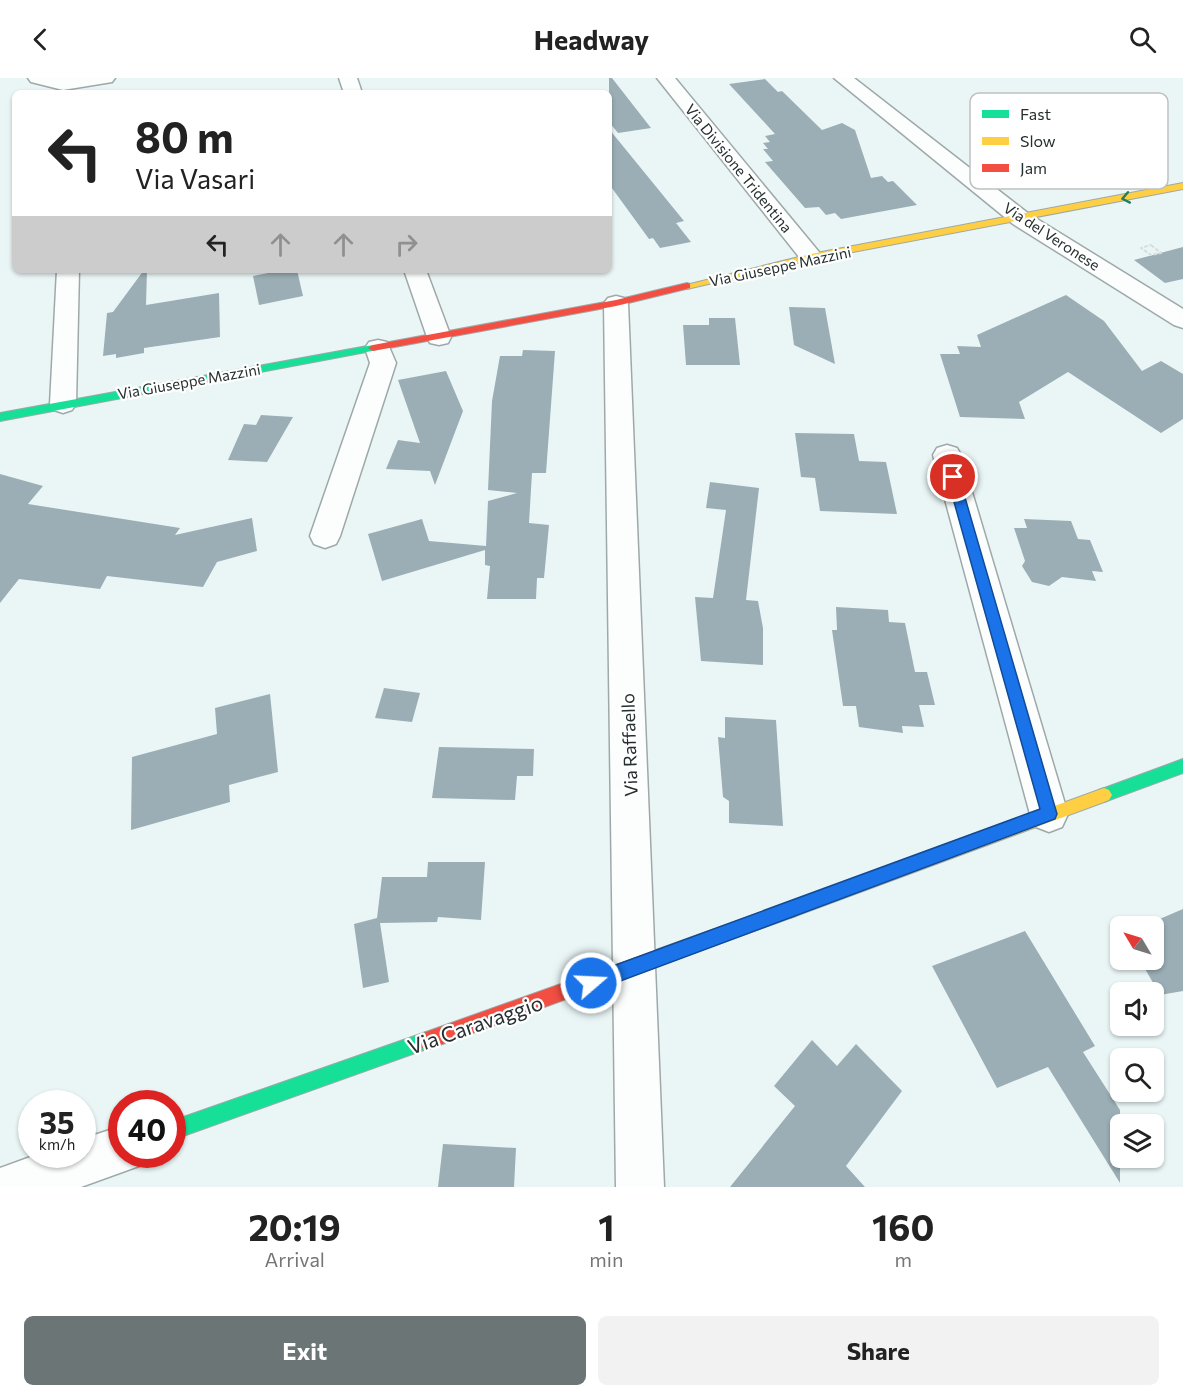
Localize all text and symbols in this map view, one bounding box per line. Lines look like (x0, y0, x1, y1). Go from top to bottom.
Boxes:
icon: back (24, 23, 57, 56)
text: Headway (534, 23, 649, 56)
icon: search (1126, 23, 1159, 56)
legend (970, 93, 1168, 189)
street label: Via Divisione Tridentina (682, 100, 796, 236)
text: Fast (1020, 104, 1051, 123)
text: 80 m (135, 110, 234, 162)
icon: left (36, 114, 114, 192)
text: Slow (1020, 131, 1056, 150)
text: Jam (1020, 158, 1047, 177)
text: Via Vasari (135, 162, 255, 195)
one-way arrow (1121, 191, 1131, 204)
street label: Via del Veronese (1000, 198, 1104, 274)
icon: left (201, 228, 234, 261)
icon: ahead (264, 228, 297, 261)
icon: ahead (327, 228, 360, 261)
icon: right (390, 228, 423, 261)
street label: Via Giuseppe Mazzini (707, 242, 853, 290)
street label: Via Giuseppe Mazzini (116, 360, 262, 402)
pin (927, 451, 978, 502)
icon: arrive (936, 460, 969, 493)
street label: Via Raffaello (616, 693, 642, 797)
north arrow (1110, 916, 1164, 970)
map controls (1110, 916, 1164, 1168)
position arrow (559, 951, 623, 1015)
button: sound (1110, 982, 1164, 1036)
street label: Via Caravaggio (404, 989, 546, 1059)
button: search (1110, 1048, 1164, 1102)
speed limit sign: 40 (108, 1090, 186, 1168)
text: 35 (40, 1103, 74, 1140)
button: layers (1110, 1114, 1164, 1168)
text: km/h (39, 1135, 75, 1153)
text: 20:19 (249, 1204, 341, 1248)
text: 1 (598, 1204, 615, 1248)
text: 160 (872, 1204, 934, 1248)
text: Arrival (264, 1247, 325, 1271)
text: min (589, 1247, 623, 1271)
text: m (894, 1247, 912, 1271)
button: Exit (24, 1316, 586, 1385)
button: Share (598, 1316, 1159, 1385)

